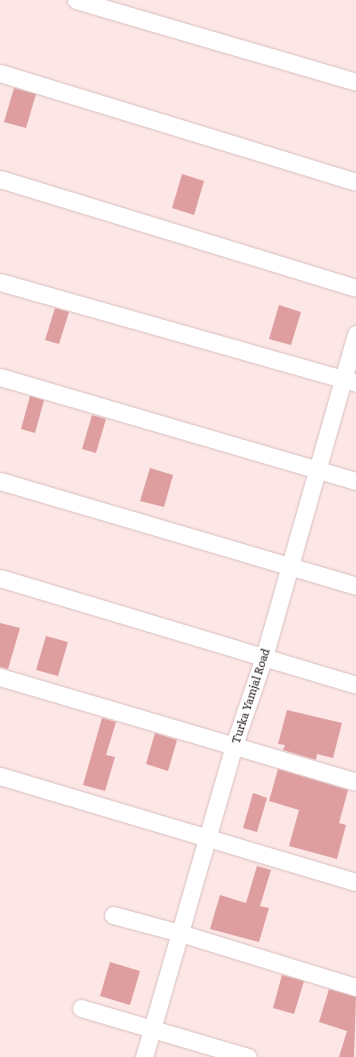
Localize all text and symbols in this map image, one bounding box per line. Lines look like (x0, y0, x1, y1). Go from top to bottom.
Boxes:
street label: Turka Yamjal Road (228, 647, 272, 745)

